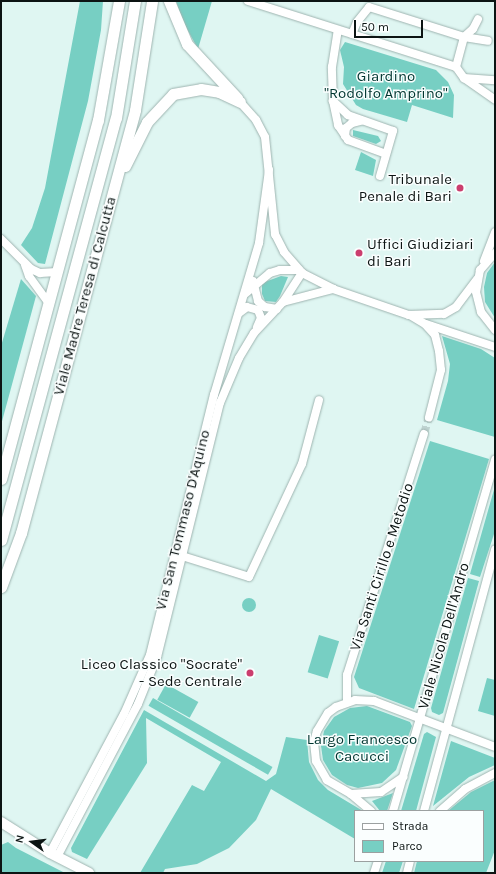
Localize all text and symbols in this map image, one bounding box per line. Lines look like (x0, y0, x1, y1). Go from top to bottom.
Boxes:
scale bar (356, 12, 425, 38)
text: 50 m (361, 20, 389, 34)
park label: Giardino "Rodolfo Amprino" (324, 67, 448, 102)
place label: Tribunale Penale di Bari (359, 170, 452, 205)
marker: Tribunale Penale di Bari (455, 183, 465, 193)
street label: Viale Madre Teresa di Calcutta (50, 195, 120, 397)
place label: Uffici Giudiziari di Bari (367, 235, 474, 270)
marker: Uffici Giudiziari di Bari (354, 248, 364, 258)
street label: Via San Tommaso D'Aquino (152, 428, 214, 612)
street label: Via Santi Cirillo e Metodio (346, 481, 418, 653)
street label: Viale Nicola Dell'Andro (414, 561, 474, 711)
place label: Liceo Classico "Socrate" - Sede Centrale (81, 655, 242, 690)
marker: Liceo Classico "Socrate" - Sede Centrale (245, 668, 255, 678)
park label: Largo Francesco Cacucci (307, 730, 417, 765)
legend (354, 810, 484, 862)
text: Strada (392, 819, 428, 833)
north arrow (12, 822, 52, 862)
text: N (13, 834, 27, 844)
text: Parco (392, 839, 422, 853)

